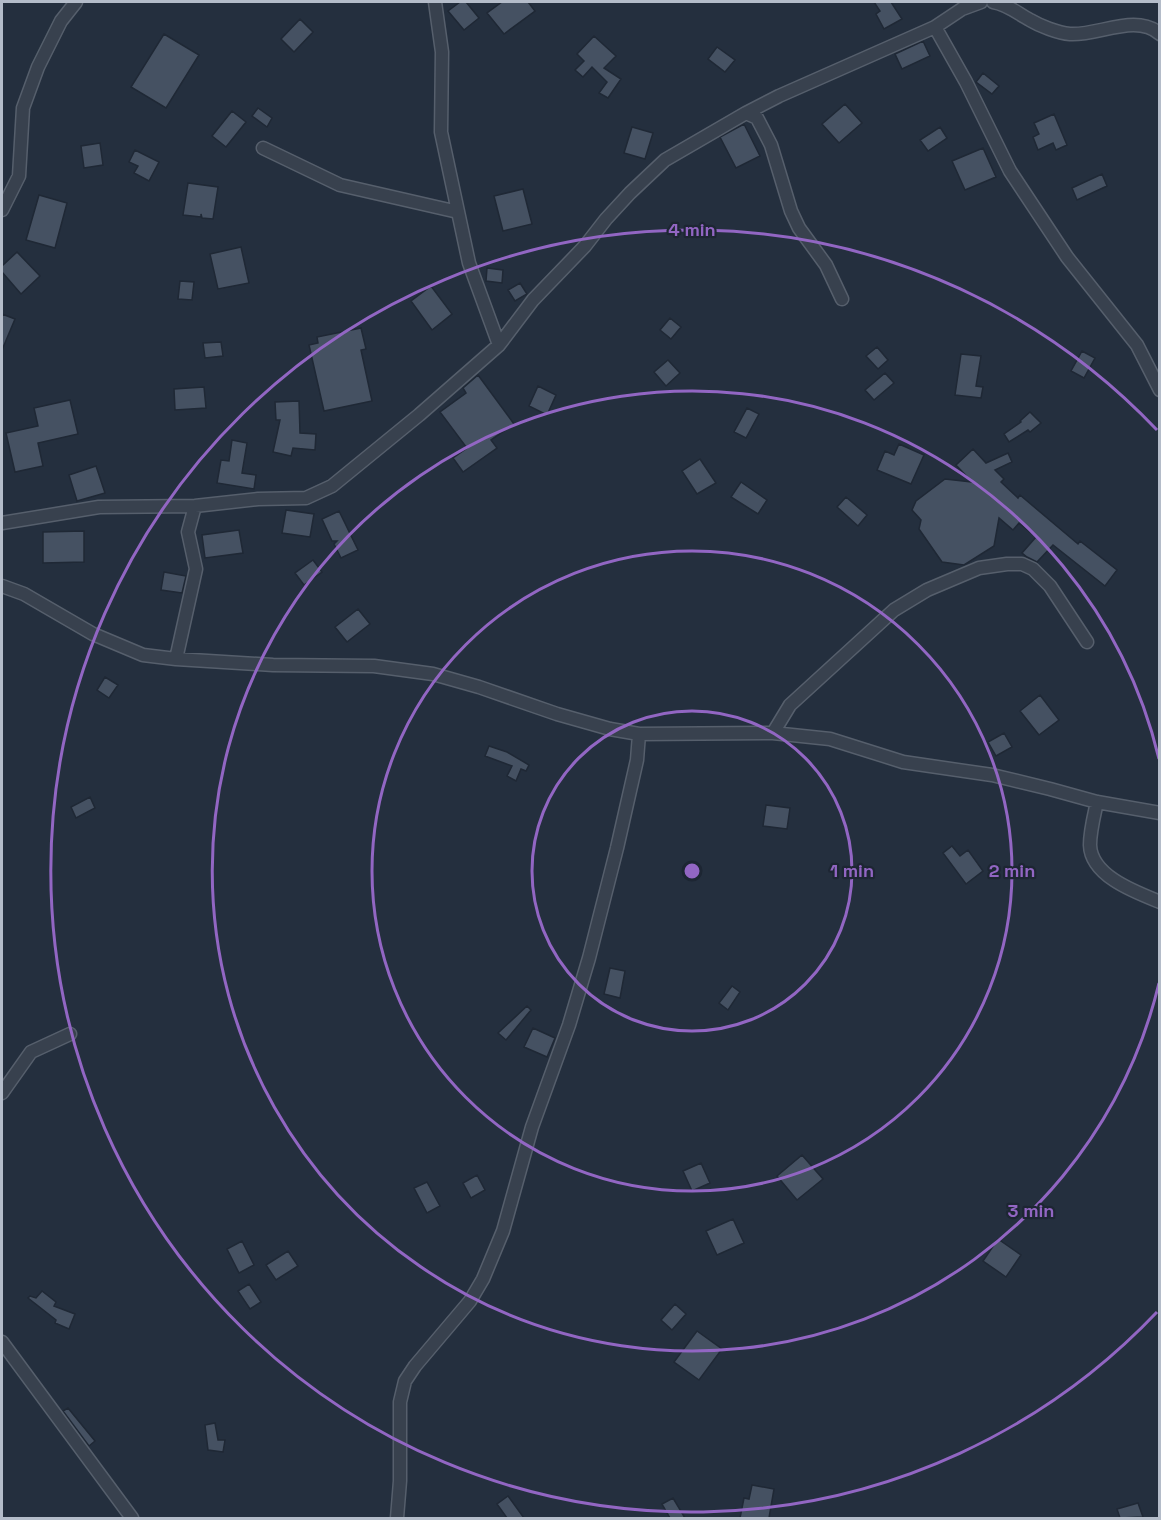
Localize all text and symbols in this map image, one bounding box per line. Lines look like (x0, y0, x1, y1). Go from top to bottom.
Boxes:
text: 4 min (668, 218, 716, 241)
text: 1 min (830, 859, 874, 882)
text: 2 min (989, 859, 1035, 882)
centre of rings (682, 861, 702, 881)
text: 3 min (1008, 1199, 1054, 1222)

